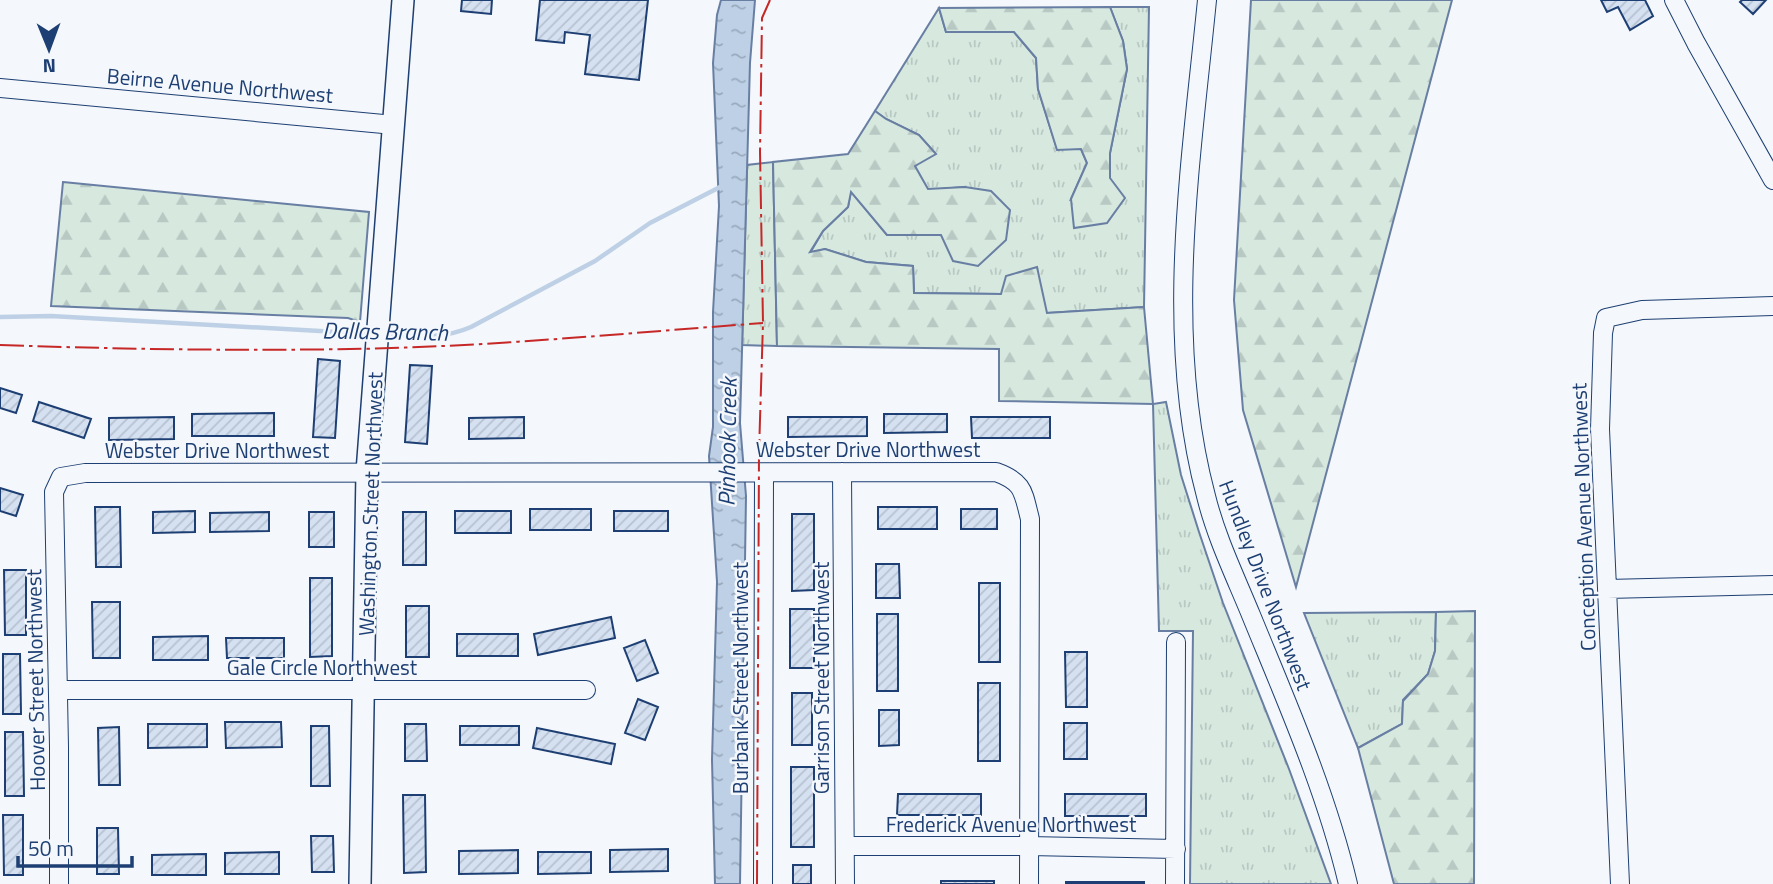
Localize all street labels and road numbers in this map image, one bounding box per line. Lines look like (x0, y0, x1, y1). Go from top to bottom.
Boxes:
street label: Beirne Avenue Northwest (106, 59, 335, 111)
street label: Washington Street Northwest (349, 371, 391, 637)
street label: Conception Avenue Northwest (1562, 382, 1604, 652)
street label: Webster Drive Northwest (756, 433, 981, 465)
street label: Webster Drive Northwest (105, 434, 330, 466)
street label: Hundley Drive Northwest (1211, 475, 1321, 695)
street label: Burbank Street Northwest (724, 561, 756, 794)
street label: Garrison Street Northwest (805, 561, 837, 794)
street label: Hoover Street Northwest (17, 568, 53, 791)
street label: Gale Circle Northwest (227, 651, 418, 683)
street label: Frederick Avenue Northwest (886, 808, 1137, 840)

